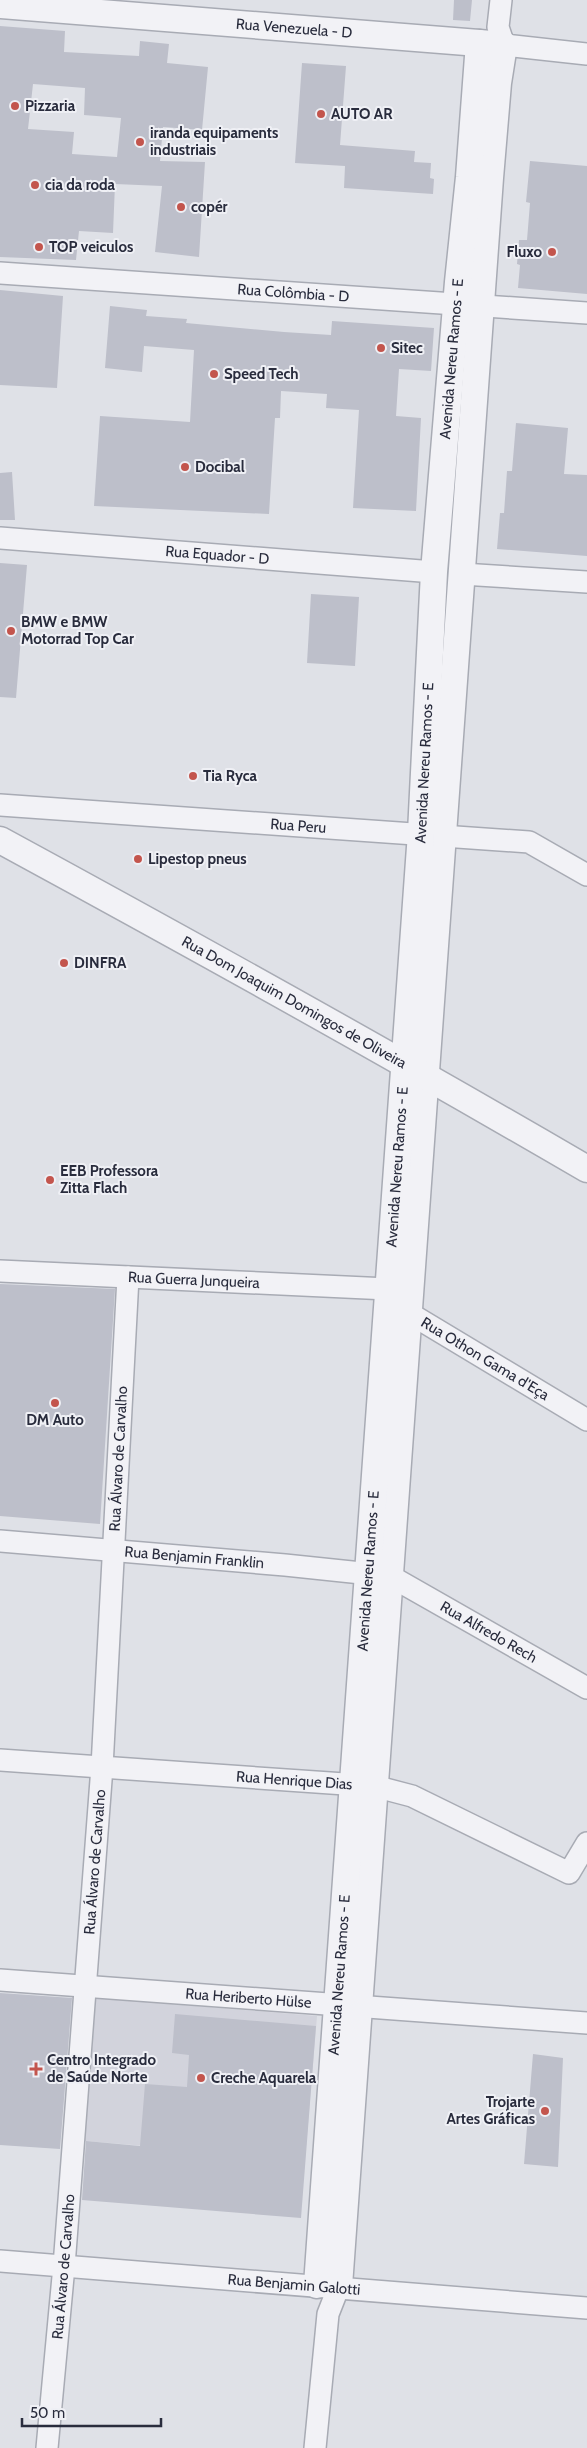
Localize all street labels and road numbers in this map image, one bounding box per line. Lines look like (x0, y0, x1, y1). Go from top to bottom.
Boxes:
street label: Rua Venezuela - D (235, 15, 353, 42)
street label: Avenida Nereu Ramos - E (436, 278, 467, 440)
street label: Rua Colômbia - D (237, 280, 350, 306)
street label: Rua Equador - D (165, 542, 270, 568)
street label: Avenida Nereu Ramos - E (411, 682, 437, 844)
street label: Rua Peru (270, 815, 327, 837)
street label: Rua Dom Joaquim Domingos de Oliveira (179, 932, 410, 1073)
street label: Avenida Nereu Ramos - E (382, 1086, 412, 1248)
street label: Rua Guerra Junqueira (128, 1268, 261, 1292)
street label: Rua Othon Gama d'Eça (418, 1313, 553, 1404)
street label: Rua Álvaro de Carvalho (106, 1385, 131, 1532)
street label: Avenida Nereu Ramos - E (353, 1490, 383, 1652)
street label: Rua Benjamin Franklin (124, 1543, 265, 1572)
street label: Rua Alfredo Rech (437, 1597, 540, 1667)
street label: Rua Henrique Dias (236, 1767, 353, 1793)
street label: Rua Álvaro de Carvalho (80, 1789, 109, 1935)
street label: Avenida Nereu Ramos - E (324, 1894, 354, 2056)
street label: Rua Heriberto Hülse (185, 1985, 312, 2012)
street label: Rua Álvaro de Carvalho (48, 2194, 78, 2340)
street label: Rua Benjamin Galotti (227, 2270, 361, 2299)

